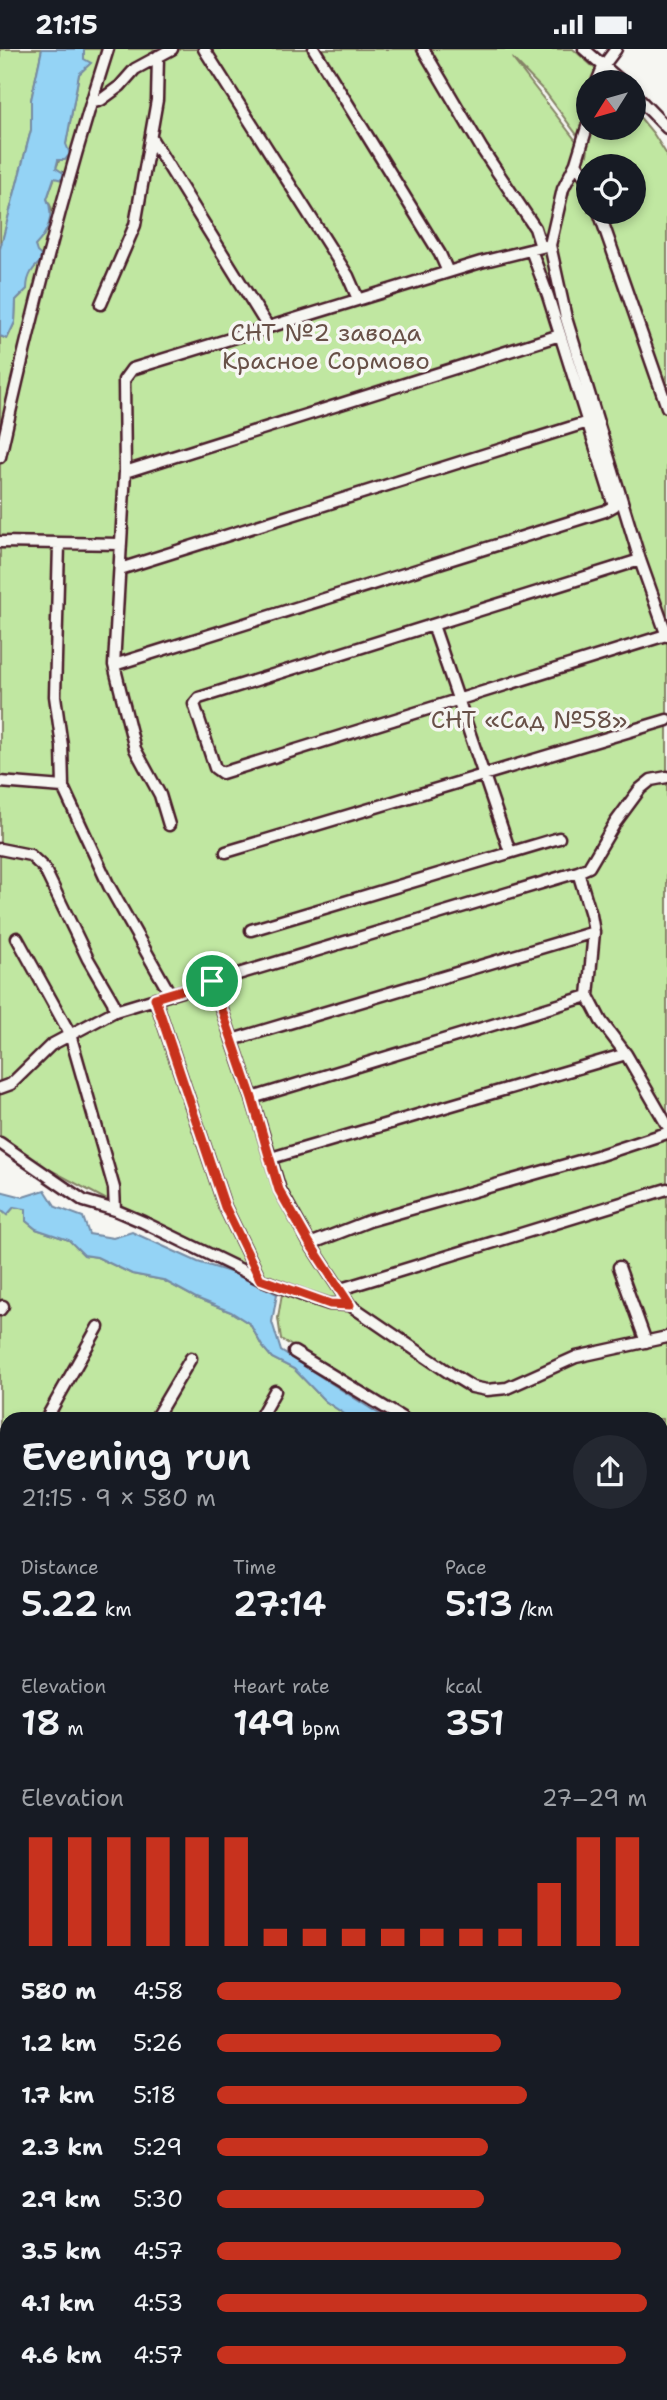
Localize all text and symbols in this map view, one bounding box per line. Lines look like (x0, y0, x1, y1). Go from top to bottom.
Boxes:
text: 21:15 (35, 7, 98, 42)
north arrow (576, 70, 646, 140)
map controls (576, 70, 646, 224)
button: locate (576, 154, 646, 224)
park label: СНТ №2 завода Красное Сормово (222, 317, 430, 377)
park label: СНТ «Сад №58» (431, 704, 627, 736)
pin (182, 951, 242, 1011)
icon: arrive (193, 962, 231, 1000)
text: Evening run (21, 1431, 251, 1482)
button: share (573, 1435, 647, 1509)
text: 21:15 · 9 × 580 m (21, 1483, 216, 1513)
text: Distance (21, 1555, 99, 1580)
text: Time (233, 1555, 277, 1580)
text: Pace (445, 1555, 487, 1580)
text: 5.22 (21, 1580, 98, 1627)
text: 27:14 (233, 1580, 326, 1627)
text: 5:13 (445, 1580, 513, 1627)
text: km (98, 1597, 132, 1622)
text: /km (513, 1597, 553, 1622)
text: Elevation (21, 1674, 106, 1699)
text: Heart rate (233, 1674, 330, 1699)
text: kcal (445, 1674, 482, 1699)
text: 18 (21, 1699, 61, 1746)
text: 149 (233, 1699, 295, 1746)
text: 351 (445, 1699, 505, 1746)
text: m (61, 1716, 84, 1741)
text: bpm (295, 1716, 340, 1741)
text: Elevation (21, 1783, 124, 1813)
text: 27–29 m (542, 1783, 647, 1813)
text: 580 m (21, 1976, 96, 2006)
text: 4:58 (133, 1976, 184, 2006)
text: 1.2 km (21, 2028, 97, 2058)
text: 5:26 (133, 2028, 183, 2058)
text: 1.7 km (21, 2080, 94, 2110)
text: 5:18 (133, 2080, 176, 2110)
text: 2.3 km (21, 2132, 103, 2162)
text: 5:29 (133, 2132, 182, 2162)
text: 2.9 km (21, 2184, 100, 2214)
text: 5:30 (133, 2184, 183, 2214)
text: 3.5 km (21, 2236, 101, 2266)
text: 4:57 (133, 2236, 183, 2266)
text: 4.1 km (21, 2288, 94, 2318)
text: 4:53 (133, 2288, 183, 2318)
text: 4.6 km (21, 2340, 102, 2370)
text: 4:57 (133, 2340, 183, 2370)

